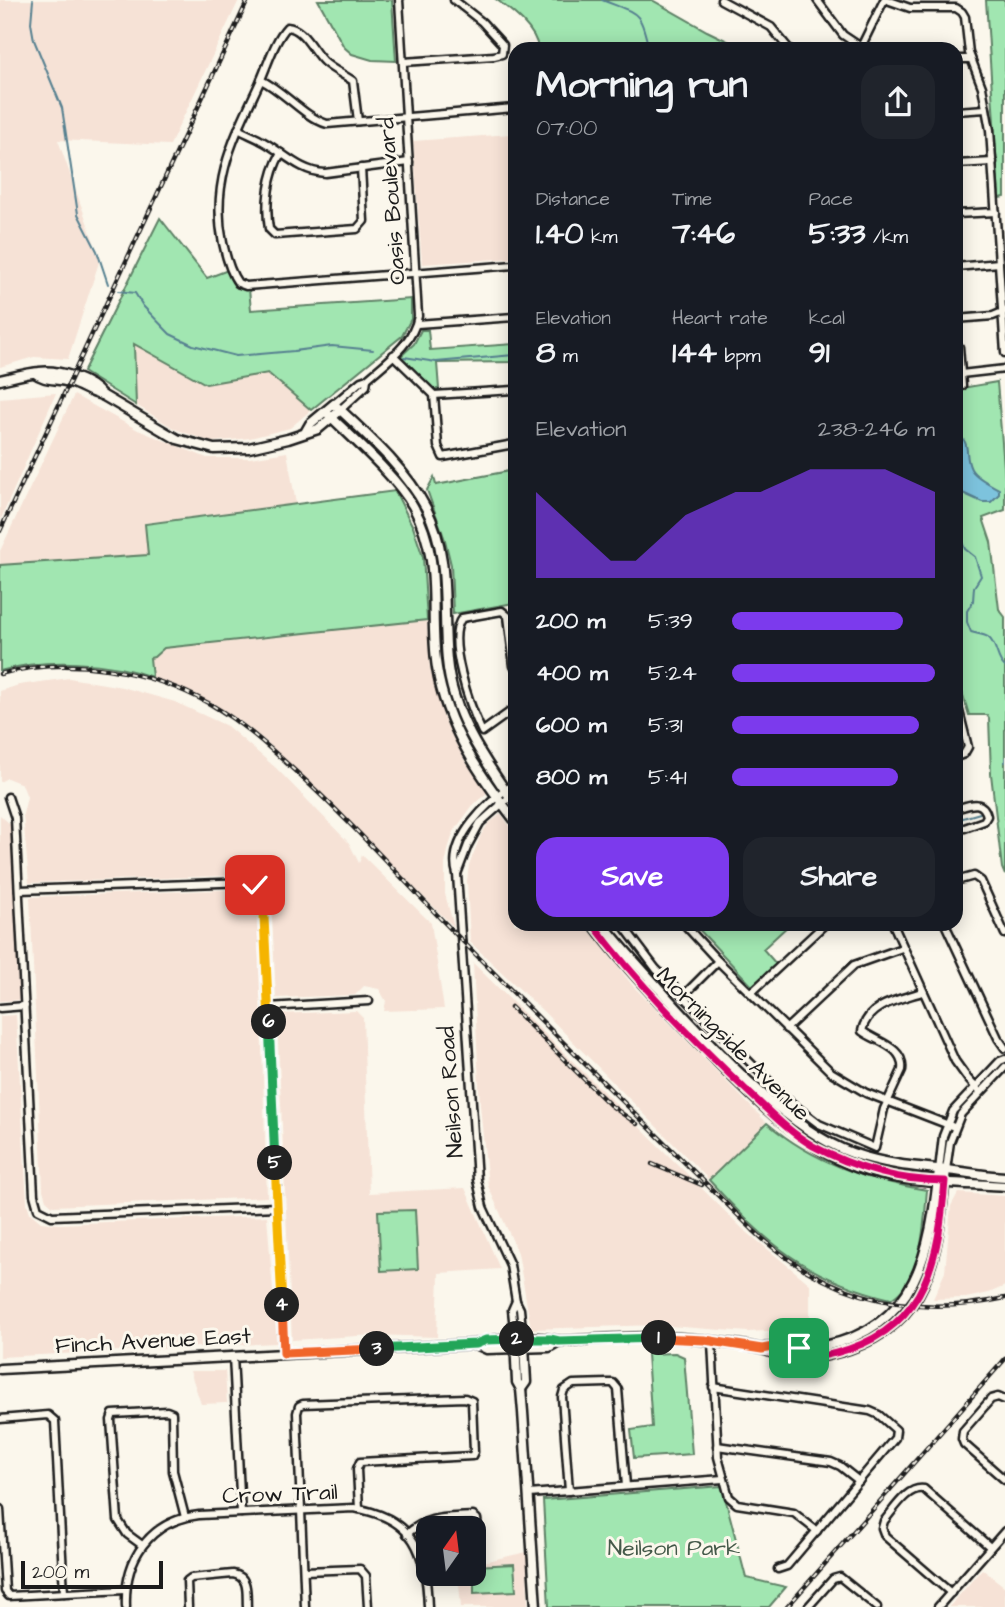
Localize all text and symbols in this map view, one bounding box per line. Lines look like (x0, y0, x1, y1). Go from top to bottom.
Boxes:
text: Morning run (536, 60, 748, 112)
button: share (861, 65, 935, 139)
text: 07:00 (536, 112, 598, 144)
street label: Oasis Boulevard (370, 116, 414, 286)
text: Distance (536, 186, 610, 213)
text: Time (672, 186, 712, 213)
text: Pace (809, 186, 853, 213)
text: 1.40 (536, 213, 583, 255)
text: 7:46 (672, 213, 735, 255)
text: 5:33 (809, 213, 865, 255)
text: km (583, 224, 617, 251)
text: /km (865, 224, 908, 251)
text: Elevation (536, 305, 611, 332)
text: Heart rate (672, 305, 768, 332)
text: kcal (809, 305, 845, 332)
text: 8 (536, 332, 555, 374)
text: 144 (672, 332, 717, 374)
text: 91 (809, 332, 830, 374)
text: m (555, 343, 578, 370)
text: bpm (717, 343, 761, 370)
text: Elevation (536, 413, 627, 445)
text: 238–246 m (818, 413, 935, 445)
text: 200 m (536, 605, 605, 637)
text: 5:39 (648, 605, 693, 637)
text: 400 m (536, 657, 608, 689)
text: 5:24 (648, 657, 697, 689)
text: 600 m (536, 709, 607, 741)
text: 5:31 (648, 709, 683, 741)
text: 800 m (536, 761, 607, 793)
text: 5:41 (648, 761, 687, 793)
button: Save (536, 837, 729, 917)
button: Share (743, 837, 935, 917)
pin (225, 855, 285, 915)
icon: check (236, 866, 274, 904)
street label: Morningside Avenue (648, 960, 817, 1129)
pin: 6 (252, 1004, 286, 1040)
text: 6 (263, 1008, 274, 1035)
street label: Neilson Road (430, 1025, 472, 1159)
pin: 5 (258, 1146, 292, 1180)
text: 5 (268, 1149, 281, 1176)
pin: 4 (264, 1288, 300, 1322)
text: 4 (275, 1291, 288, 1318)
pin (769, 1318, 829, 1378)
street label: Finch Avenue East (54, 1320, 252, 1362)
pin: 1 (642, 1320, 676, 1356)
pin: 2 (500, 1322, 534, 1356)
text: 1 (657, 1324, 660, 1351)
text: 2 (511, 1325, 522, 1352)
icon: arrive (780, 1329, 818, 1367)
pin: 3 (360, 1332, 394, 1366)
text: 3 (372, 1335, 381, 1362)
street label: Crow Trail (222, 1476, 338, 1512)
north arrow (416, 1516, 486, 1586)
map controls (416, 1516, 486, 1586)
park label: Neilson Park (608, 1532, 740, 1564)
scale bar (21, 1558, 163, 1590)
text: 200 m (32, 1559, 89, 1586)

